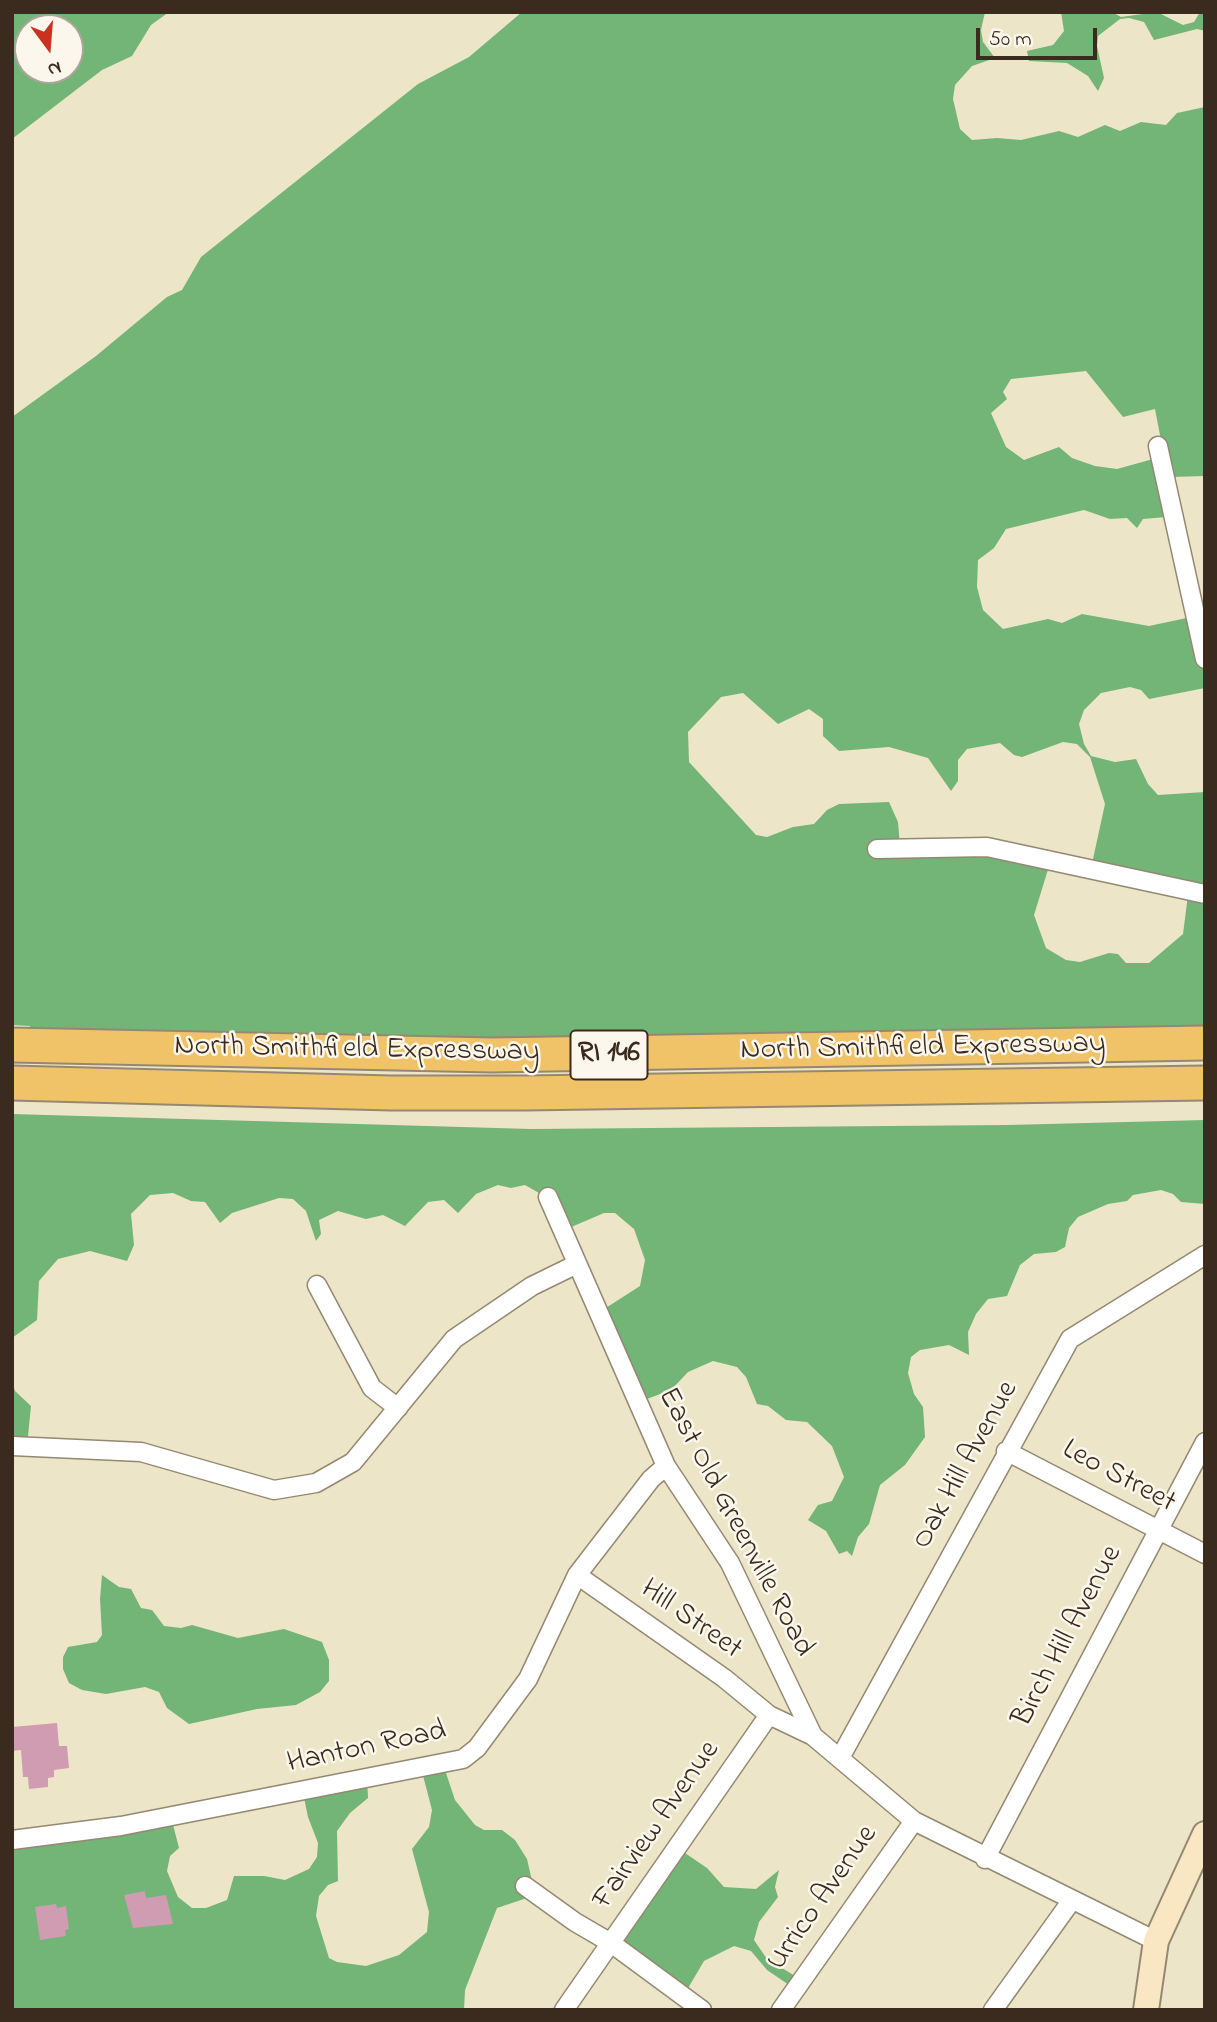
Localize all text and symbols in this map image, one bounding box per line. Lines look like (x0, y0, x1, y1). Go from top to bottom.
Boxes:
north arrow (14, 14, 84, 84)
scale bar (979, 14, 1100, 58)
text: 50 m (989, 25, 1032, 55)
text: N (44, 53, 64, 82)
street label: North Smithfield Expressway (740, 1028, 1106, 1070)
street label: North Smithfield Expressway (174, 1030, 540, 1072)
road number: RI 146 (570, 1030, 648, 1080)
street label: Oak Hill Avenue (906, 1376, 1028, 1556)
street label: East Old Greenville Road (648, 1382, 820, 1664)
street label: Leo Street (1055, 1433, 1181, 1523)
street label: Birch Hill Avenue (1006, 1540, 1132, 1734)
street label: Hill Street (632, 1573, 748, 1669)
street label: Hanton Road (284, 1715, 450, 1783)
street label: Fairview Avenue (587, 1735, 729, 1917)
street label: Urrico Avenue (761, 1819, 887, 1979)

